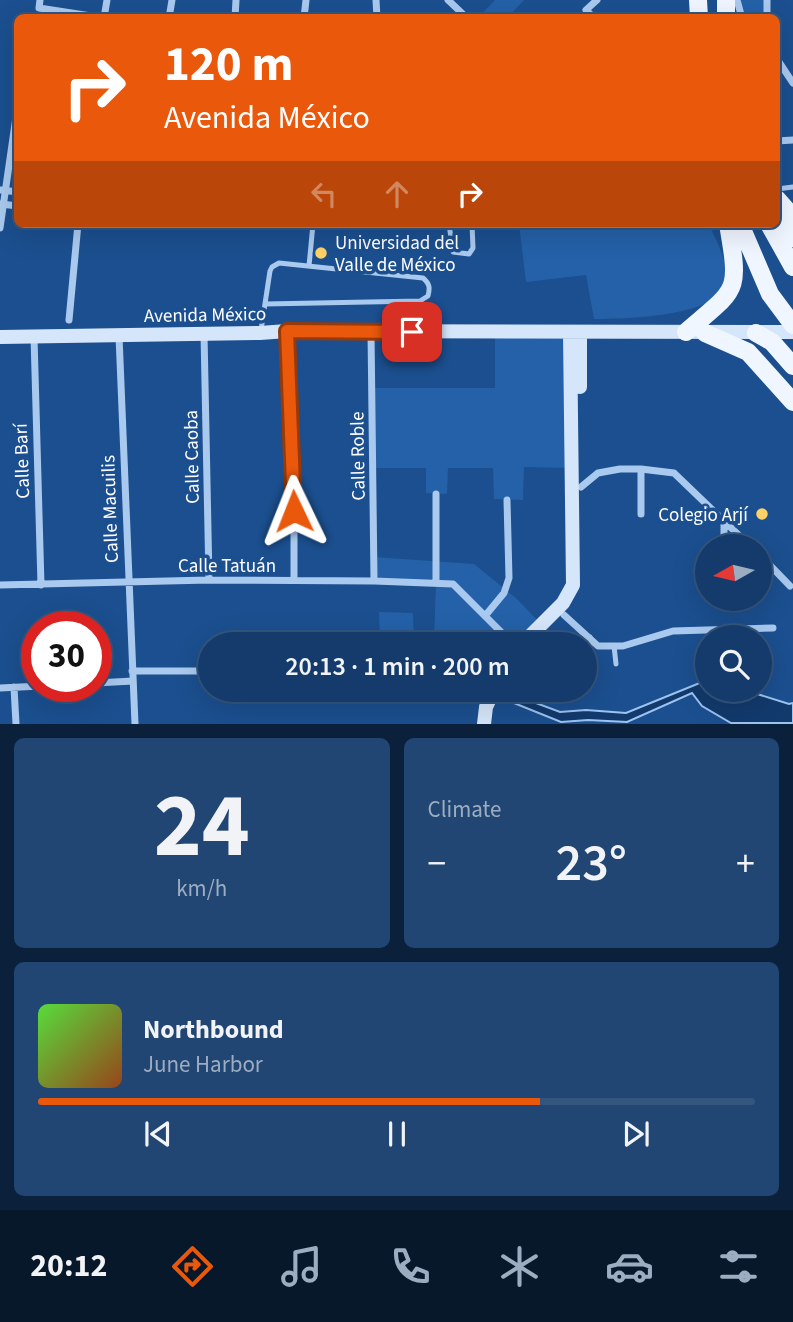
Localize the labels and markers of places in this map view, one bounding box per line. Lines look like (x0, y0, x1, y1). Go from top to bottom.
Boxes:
place label: Universidad del Valle de México (335, 230, 459, 279)
marker: Universidad del Valle de México (313, 245, 329, 261)
pin (382, 302, 442, 362)
place label: Colegio Arjí (658, 502, 749, 529)
marker: Colegio Arjí (754, 506, 770, 522)

